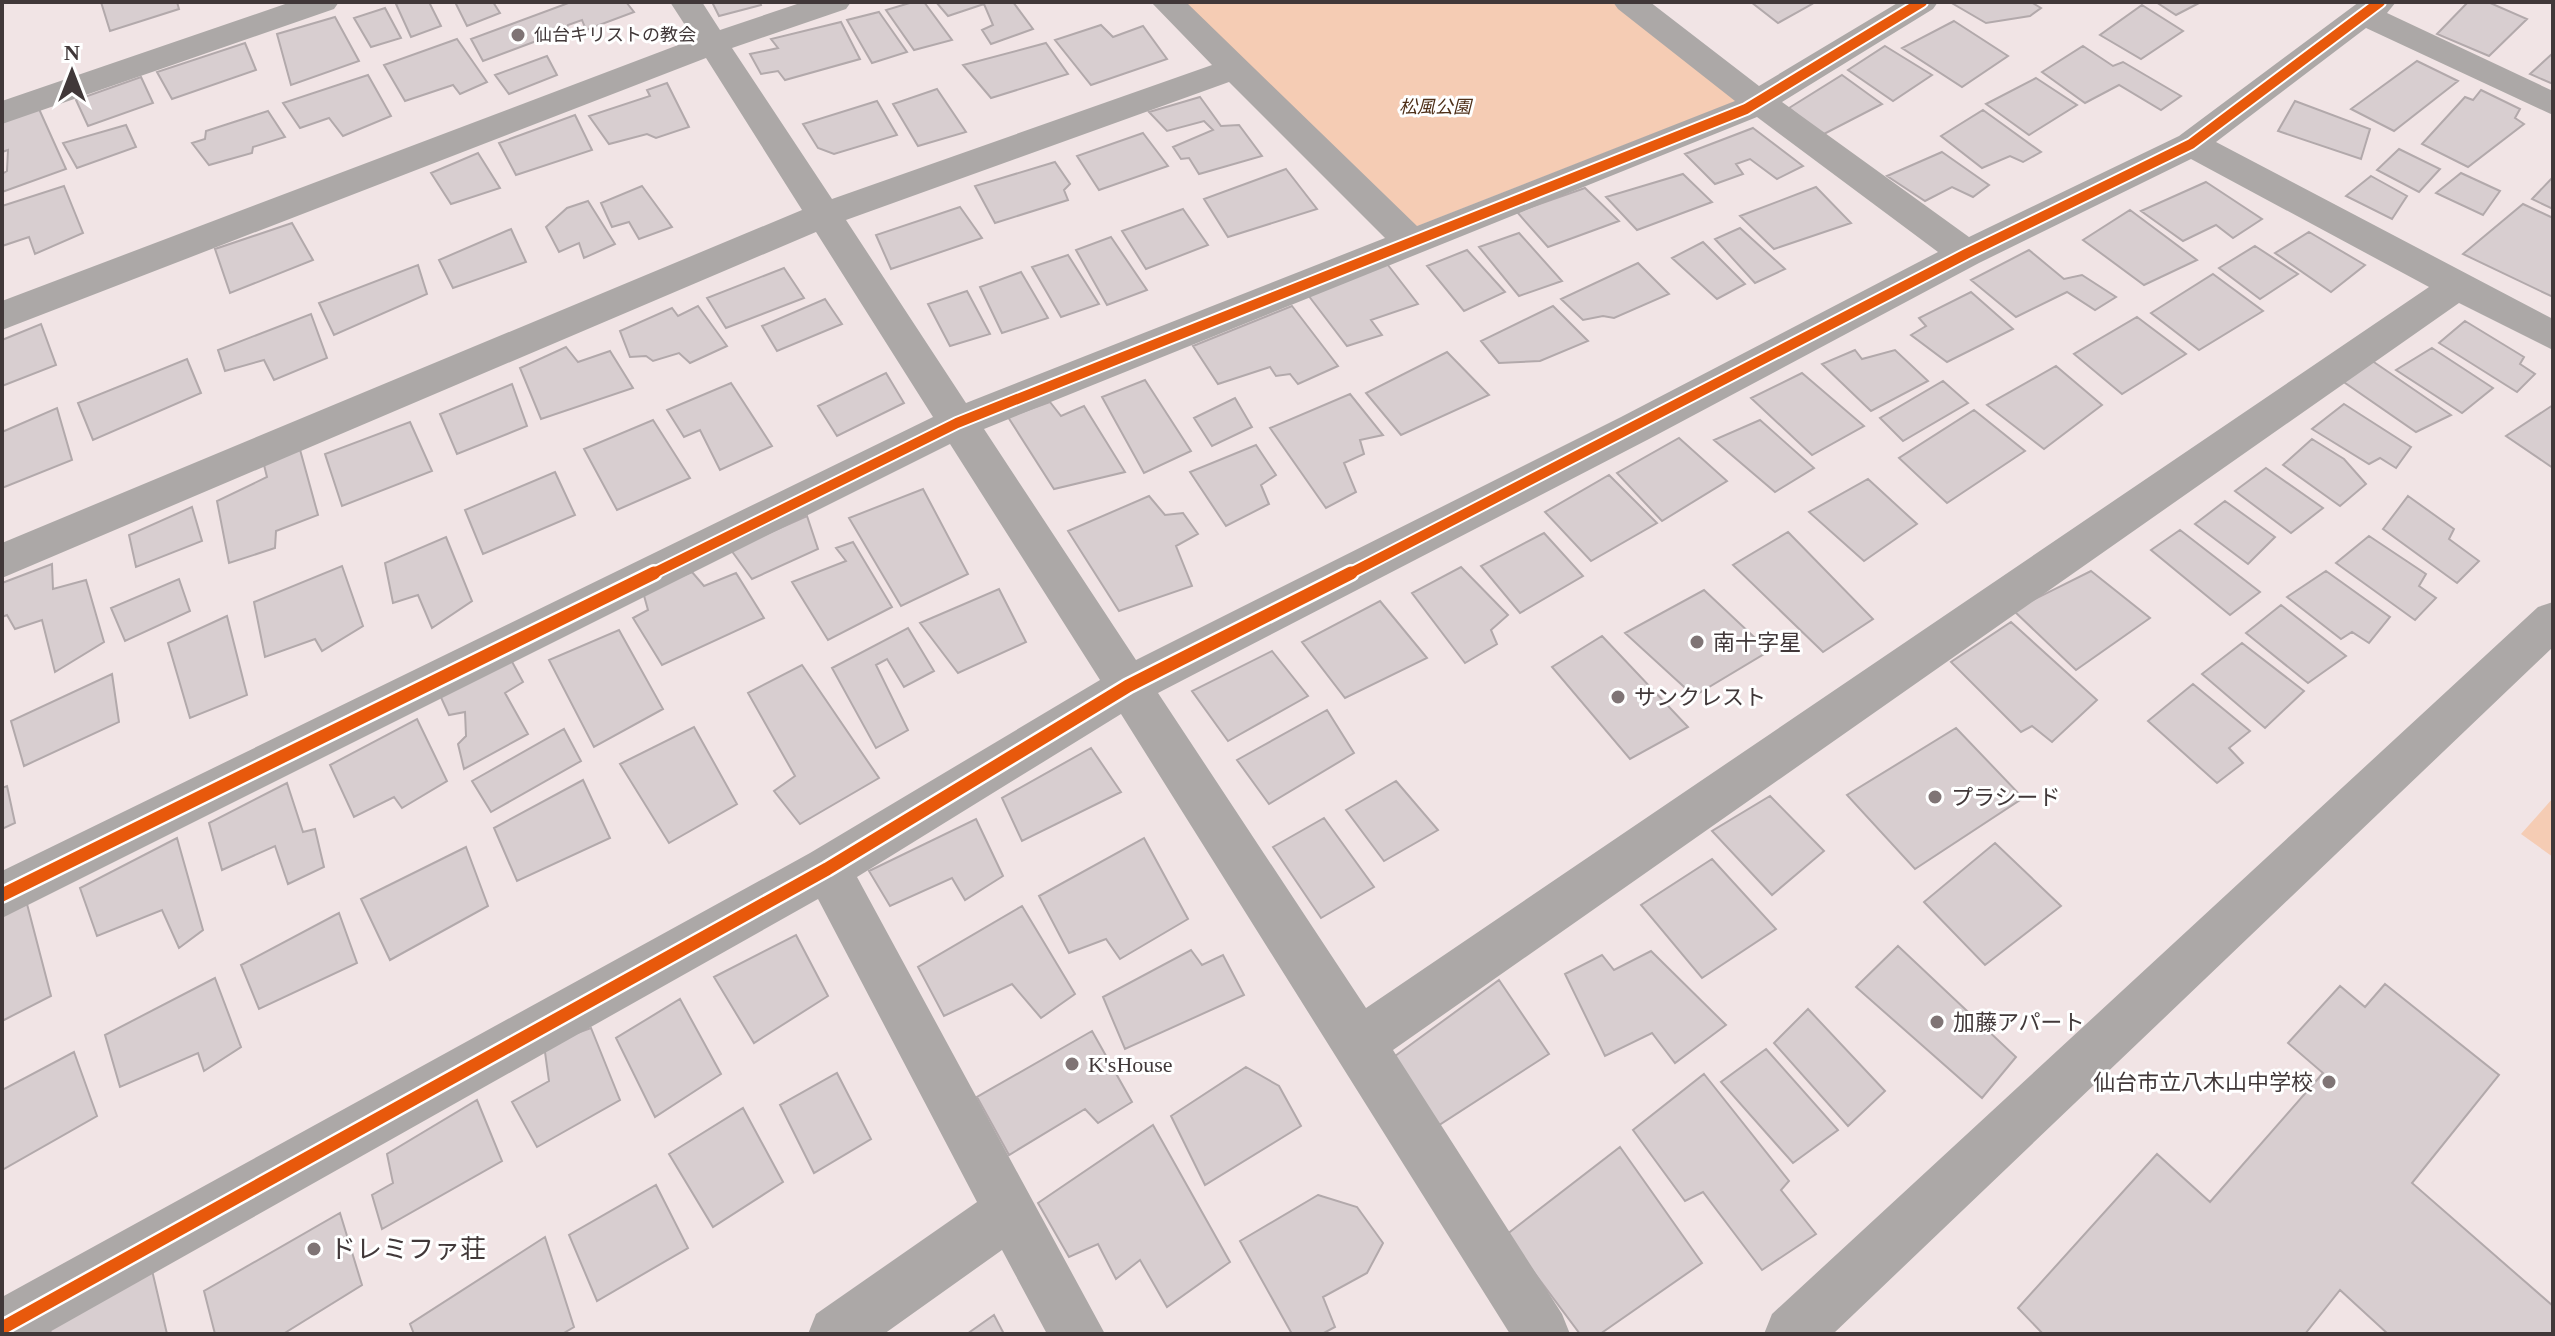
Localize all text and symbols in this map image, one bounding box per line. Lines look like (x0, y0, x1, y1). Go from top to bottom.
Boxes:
place label: 仙台キリストの教会 (534, 25, 696, 45)
marker: 仙台キリストの教会 (509, 26, 527, 44)
north arrow (32, 32, 112, 112)
text: N (64, 40, 80, 65)
park label: 松風公園 (1399, 97, 1474, 117)
place label: 南十字星 (1713, 630, 1801, 655)
marker: 南十字星 (1688, 633, 1706, 651)
place label: サンクレスト (1634, 685, 1766, 710)
marker: サンクレスト (1609, 688, 1627, 706)
place label: プラシード (1951, 785, 2061, 810)
marker: プラシード (1926, 788, 1944, 806)
place label: 加藤アパート (1953, 1010, 2085, 1035)
marker: 加藤アパート (1928, 1013, 1946, 1031)
place label: K'sHouse (1088, 1052, 1173, 1077)
marker: K'sHouse (1063, 1055, 1081, 1073)
place label: 仙台市立八木山中学校 (2093, 1070, 2313, 1095)
marker: 仙台市立八木山中学校 (2320, 1073, 2338, 1091)
place label: ドレミファ荘 (330, 1235, 486, 1264)
marker: ドレミファ荘 (305, 1240, 323, 1258)

